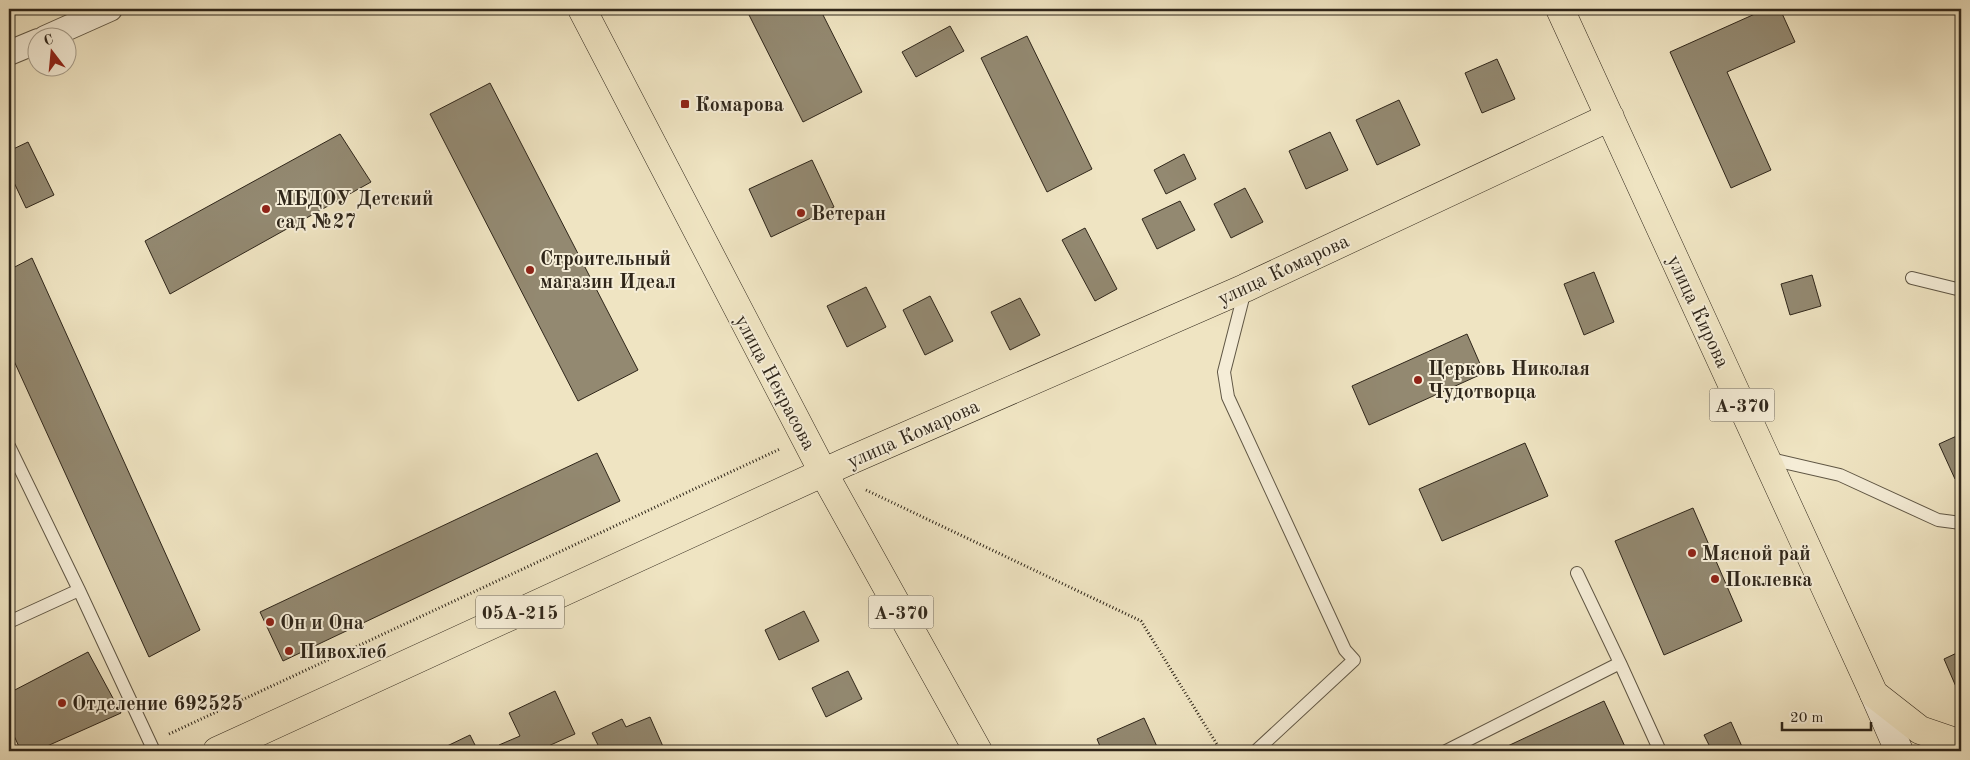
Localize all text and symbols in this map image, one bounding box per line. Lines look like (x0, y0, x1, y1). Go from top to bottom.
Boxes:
north arrow (28, 28, 78, 78)
text: С (42, 32, 55, 48)
place label: Комарова (695, 96, 784, 116)
marker: Комарова (679, 98, 691, 110)
place label: МБДОУ Детский сад №27 (276, 190, 433, 233)
marker: МБДОУ Детский сад №27 (260, 203, 272, 215)
place label: Ветеран (811, 205, 886, 225)
marker: Ветеран (795, 207, 807, 219)
street label: улица Комарова (1215, 232, 1353, 310)
place label: Строительный магазин Идеал (540, 250, 676, 293)
street label: улица Кирова (1662, 252, 1732, 371)
marker: Строительный магазин Идеал (524, 264, 536, 276)
street label: улица Некрасова (730, 312, 818, 454)
place label: Церковь Николая Чудотворца (1428, 360, 1590, 403)
marker: Церковь Николая Чудотворца (1412, 374, 1424, 386)
road number: А-370 (1710, 388, 1774, 422)
street label: улица Комарова (845, 397, 983, 473)
place label: Мясной рай (1702, 545, 1811, 565)
marker: Мясной рай (1686, 547, 1698, 559)
place label: Поклевка (1725, 571, 1812, 591)
marker: Поклевка (1709, 573, 1721, 585)
road number: 05А-215 (476, 596, 564, 628)
road number: А-370 (868, 596, 934, 628)
place label: Он и Она (280, 614, 364, 634)
marker: Он и Она (264, 616, 276, 628)
place label: Пивохлеб (299, 643, 387, 663)
marker: Пивохлеб (283, 645, 295, 657)
place label: Отделение 692525 (72, 694, 243, 715)
marker: Отделение 692525 (56, 697, 68, 709)
scale bar (1782, 700, 1871, 732)
text: 20 m (1790, 711, 1824, 726)

